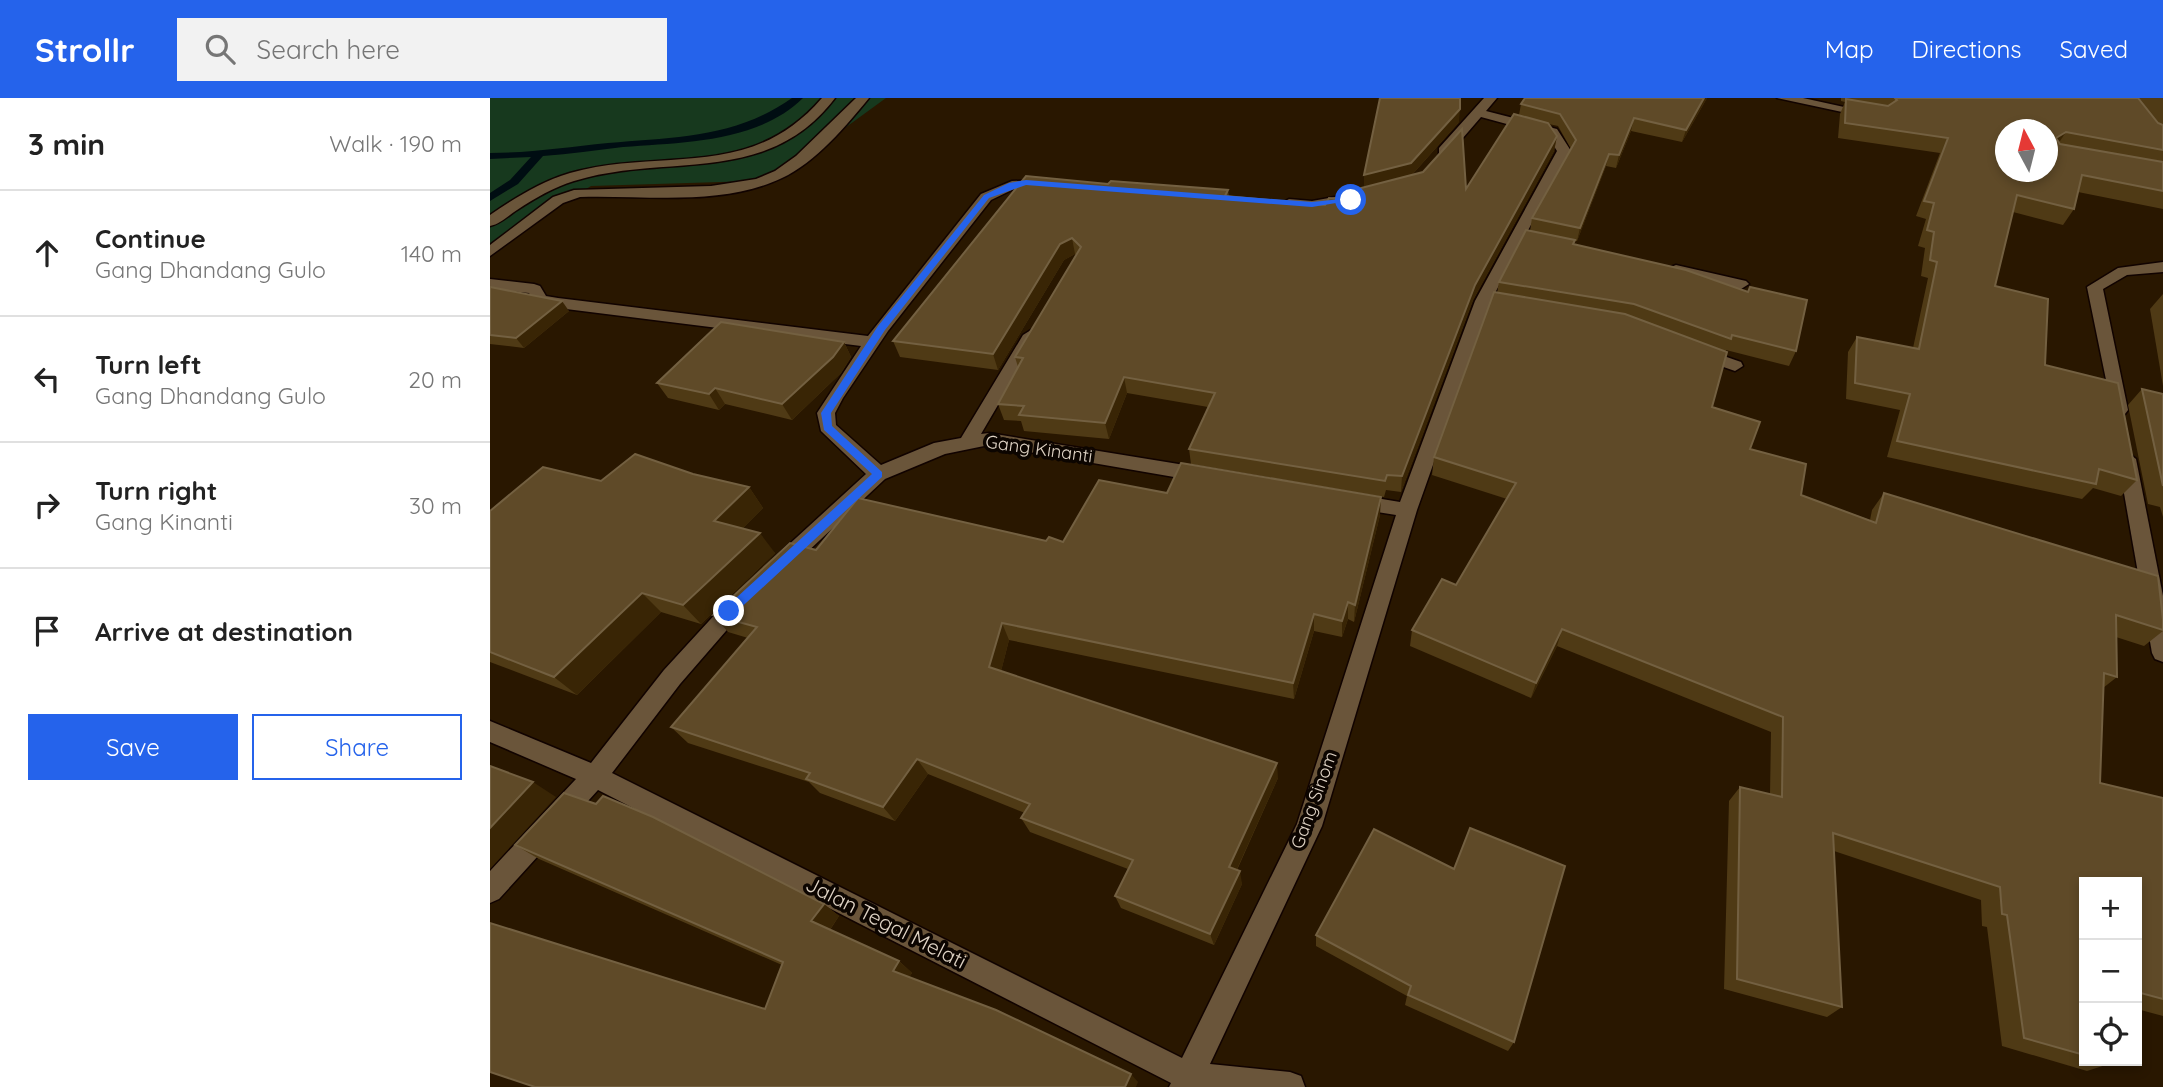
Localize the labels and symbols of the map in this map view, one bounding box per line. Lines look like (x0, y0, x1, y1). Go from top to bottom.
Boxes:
north arrow (1995, 119, 2058, 182)
route start (1335, 184, 1366, 215)
street label: Gang Kinanti (984, 430, 1094, 467)
route end (713, 595, 744, 626)
street label: Gang Sinom (1285, 748, 1342, 852)
street label: Jalan Tegal Melati (802, 870, 971, 974)

